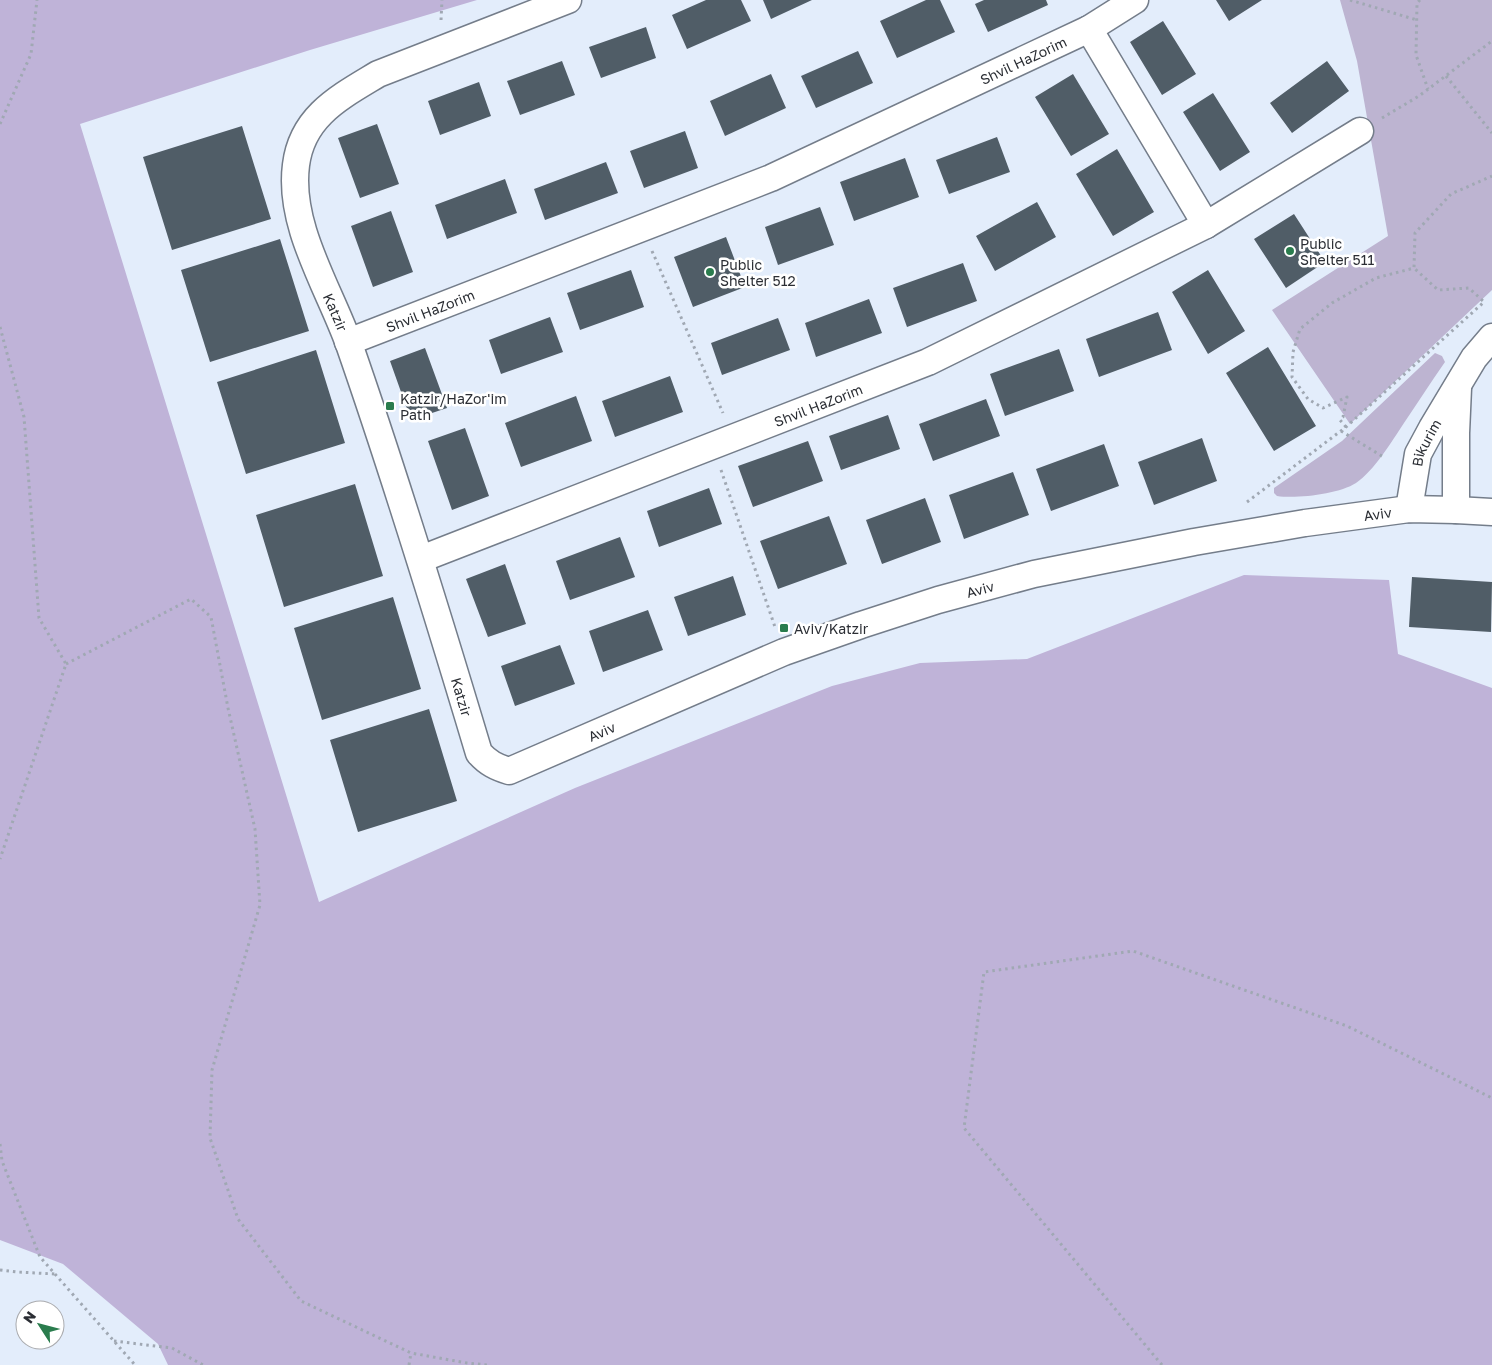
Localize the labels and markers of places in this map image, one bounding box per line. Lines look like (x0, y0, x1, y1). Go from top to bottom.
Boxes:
place label: Public Shelter 511 (1300, 235, 1374, 268)
marker: Public Shelter 511 (1284, 245, 1296, 257)
place label: Public Shelter 512 (720, 256, 796, 289)
marker: Public Shelter 512 (704, 266, 716, 278)
place label: Katzir/HaZor'im Path (400, 390, 507, 423)
marker: Katzir/HaZor'im Path (384, 400, 396, 412)
place label: Aviv/Katzir (794, 620, 869, 637)
marker: Aviv/Katzir (778, 622, 790, 634)

